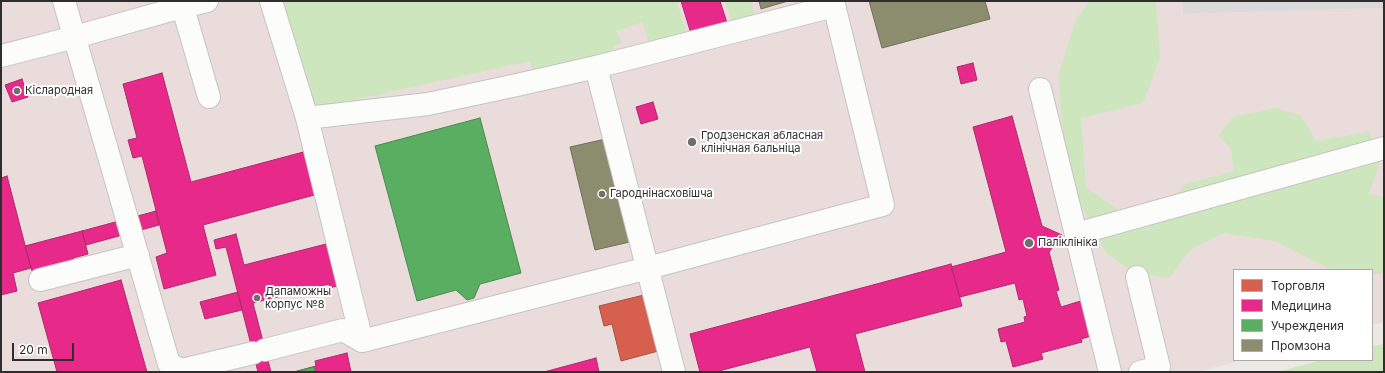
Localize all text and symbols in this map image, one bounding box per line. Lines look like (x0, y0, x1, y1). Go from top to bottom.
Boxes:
place label: Кіслародная (25, 84, 93, 98)
marker: Кіслародная (12, 86, 22, 96)
place label: Гродзенская абласная клінічная бальніца (701, 129, 823, 155)
marker: Гродзенская абласная клінічная бальніца (686, 136, 698, 148)
place label: Гароднінасховішча (610, 187, 713, 201)
marker: Гароднінасховішча (597, 189, 607, 199)
place label: Паліклініка (1038, 236, 1098, 250)
marker: Паліклініка (1023, 237, 1035, 249)
legend (1233, 269, 1373, 361)
text: Торговля (1271, 278, 1325, 293)
place label: Дапаможны корпус №8 (265, 285, 331, 311)
marker: Дапаможны корпус №8 (252, 293, 262, 303)
text: Медицина (1271, 298, 1332, 313)
text: Учреждения (1271, 318, 1344, 333)
scale bar (14, 335, 76, 361)
text: Промзона (1271, 338, 1331, 353)
text: 20 m (19, 342, 48, 357)

